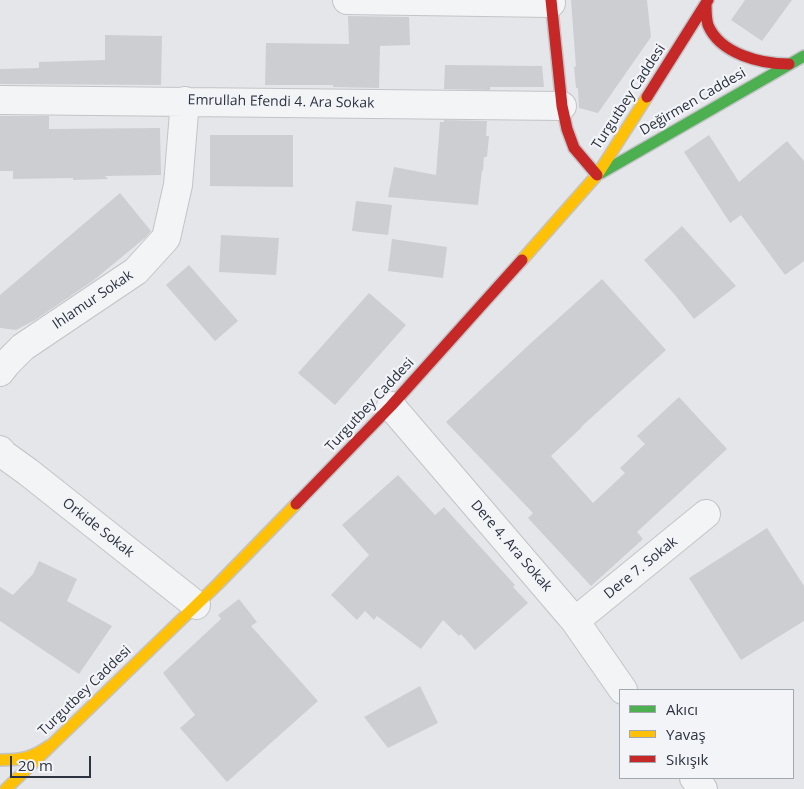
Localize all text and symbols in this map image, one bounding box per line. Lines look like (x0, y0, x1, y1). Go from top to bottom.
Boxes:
street label: Turgutbey Caddesi (589, 41, 669, 153)
street label: Değirmen Caddesi (637, 65, 749, 139)
street label: Emrullah Efendi 4. Ara Sokak (188, 92, 374, 112)
street label: Ihlamur Sokak (50, 267, 136, 333)
street label: Turgutbey Caddesi (322, 355, 418, 455)
street label: Orkide Sokak (59, 495, 137, 561)
street label: Dere 4. Ara Sokak (467, 497, 555, 595)
street label: Dere 7. Sokak (601, 533, 681, 603)
street label: Turgutbey Caddesi (35, 643, 135, 739)
legend (619, 689, 794, 779)
text: Akıcı (666, 699, 698, 719)
text: Yavaş (666, 724, 706, 744)
scale bar (12, 746, 94, 778)
text: Sıkışık (666, 749, 709, 769)
text: 20 m (18, 755, 53, 775)

